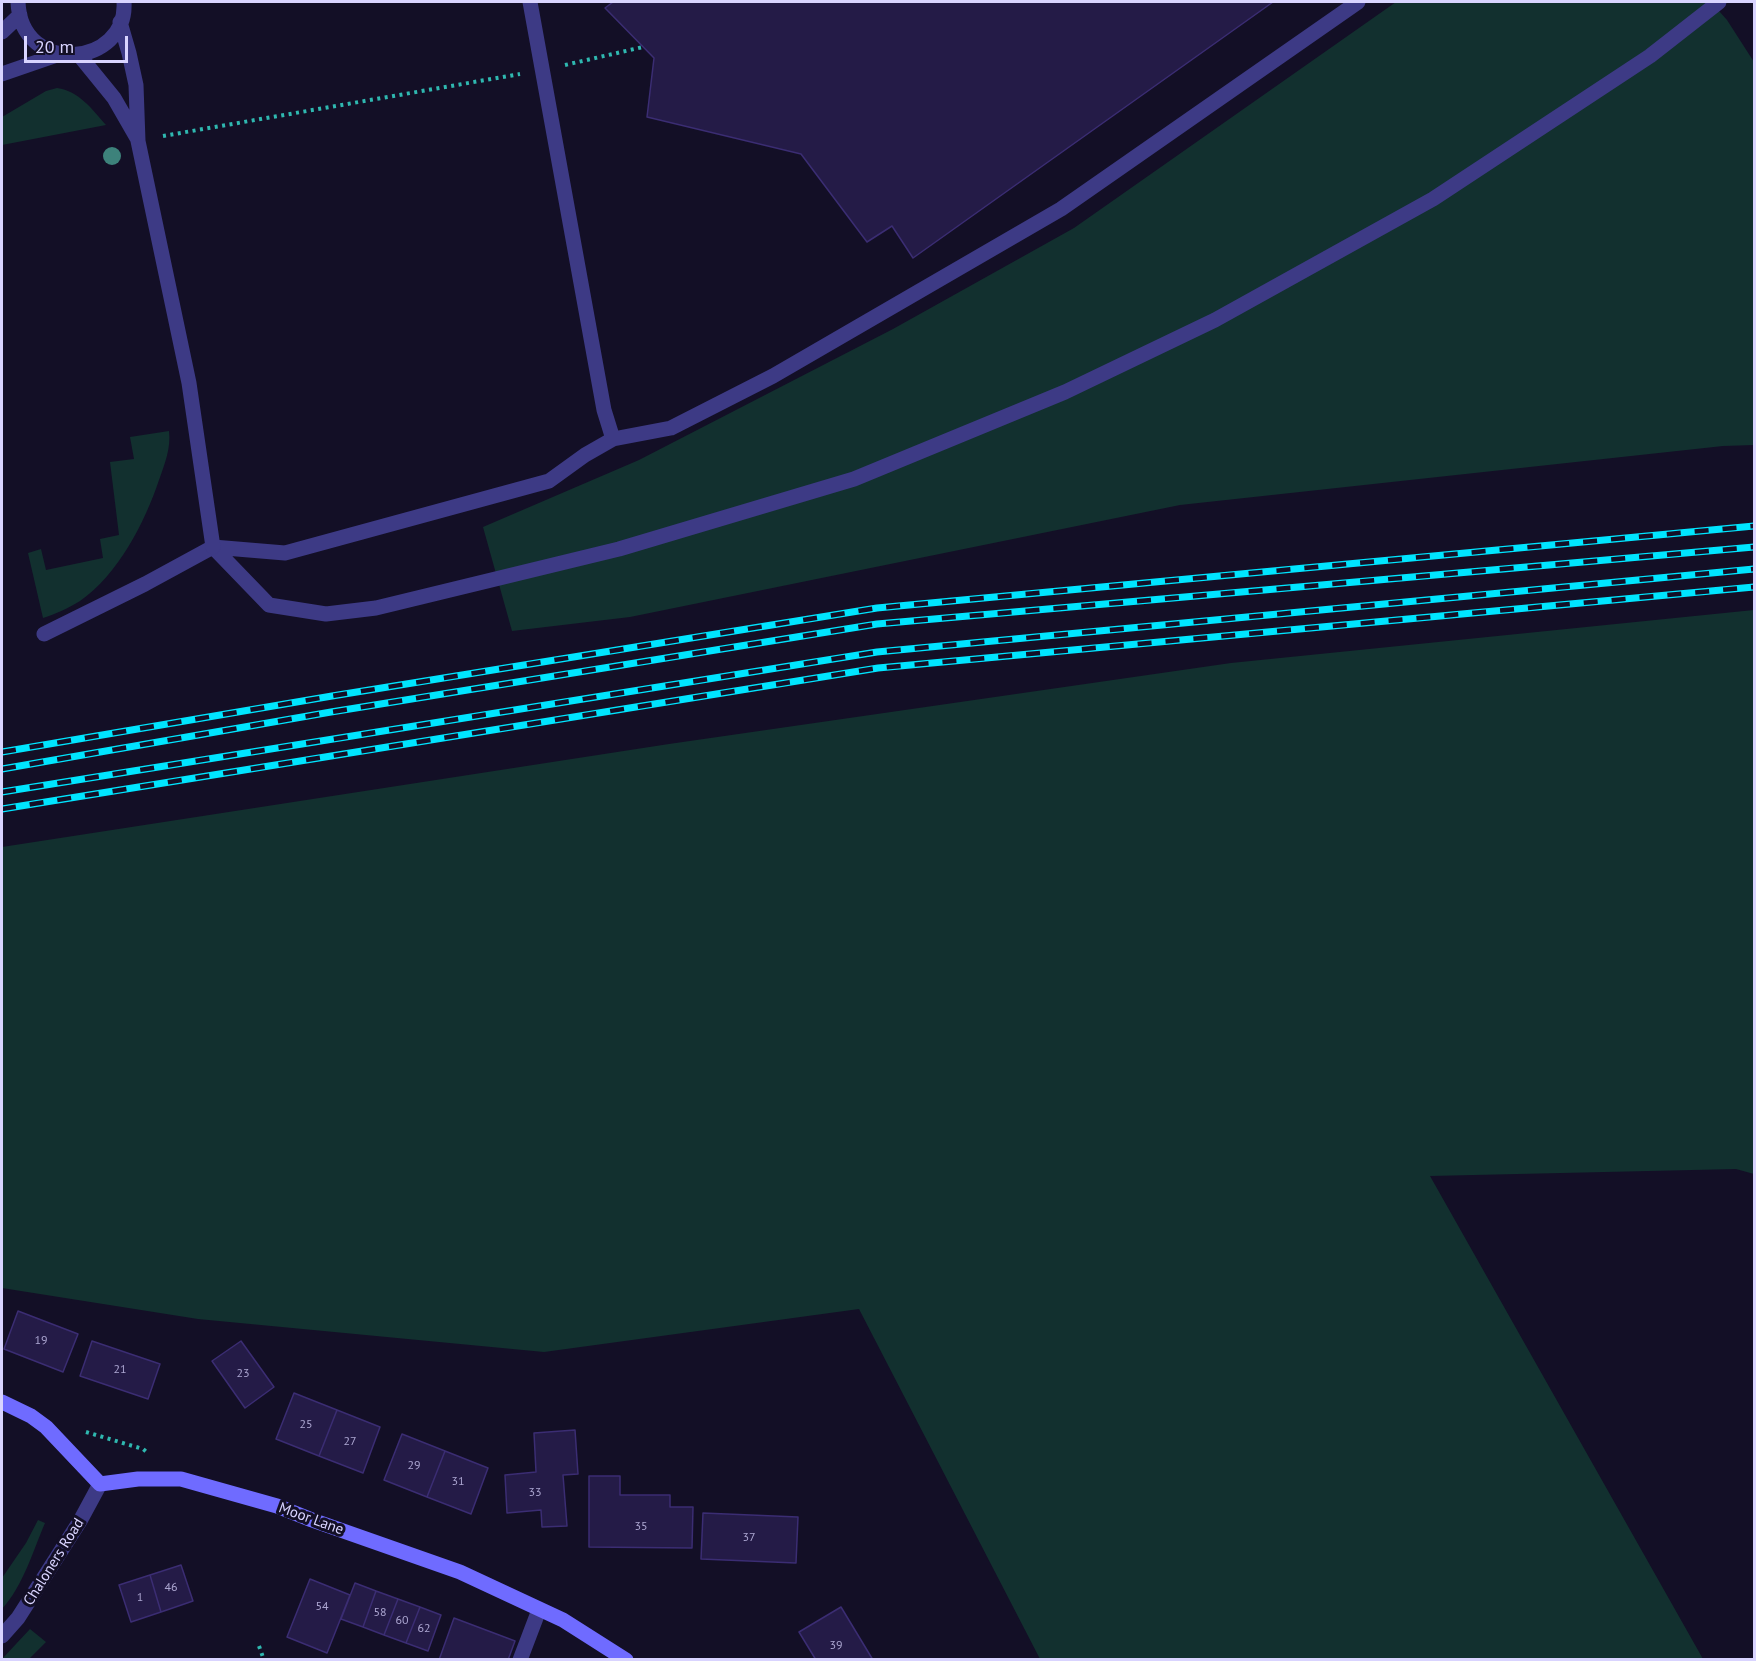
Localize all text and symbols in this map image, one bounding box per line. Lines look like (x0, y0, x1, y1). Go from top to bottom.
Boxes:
scale bar (27, 24, 130, 62)
text: 20 m (35, 35, 74, 58)
house number: 19 (34, 1334, 48, 1348)
house number: 21 (113, 1363, 127, 1377)
house number: 23 (236, 1367, 250, 1381)
house number: 25 (299, 1418, 313, 1432)
house number: 27 (343, 1435, 357, 1449)
house number: 29 (407, 1459, 421, 1473)
house number: 31 (451, 1475, 465, 1489)
house number: 33 (528, 1486, 542, 1500)
street label: Moor Lane (276, 1499, 346, 1539)
street label: Chaloners Road (20, 1515, 88, 1609)
house number: 35 (634, 1520, 648, 1534)
house number: 37 (742, 1531, 756, 1545)
house number: 46 (164, 1581, 178, 1595)
house number: 1 (137, 1591, 143, 1605)
house number: 54 (315, 1600, 329, 1614)
house number: 58 (373, 1606, 387, 1620)
house number: 60 (395, 1614, 409, 1628)
house number: 62 (417, 1622, 431, 1636)
house number: 39 (829, 1639, 843, 1653)

